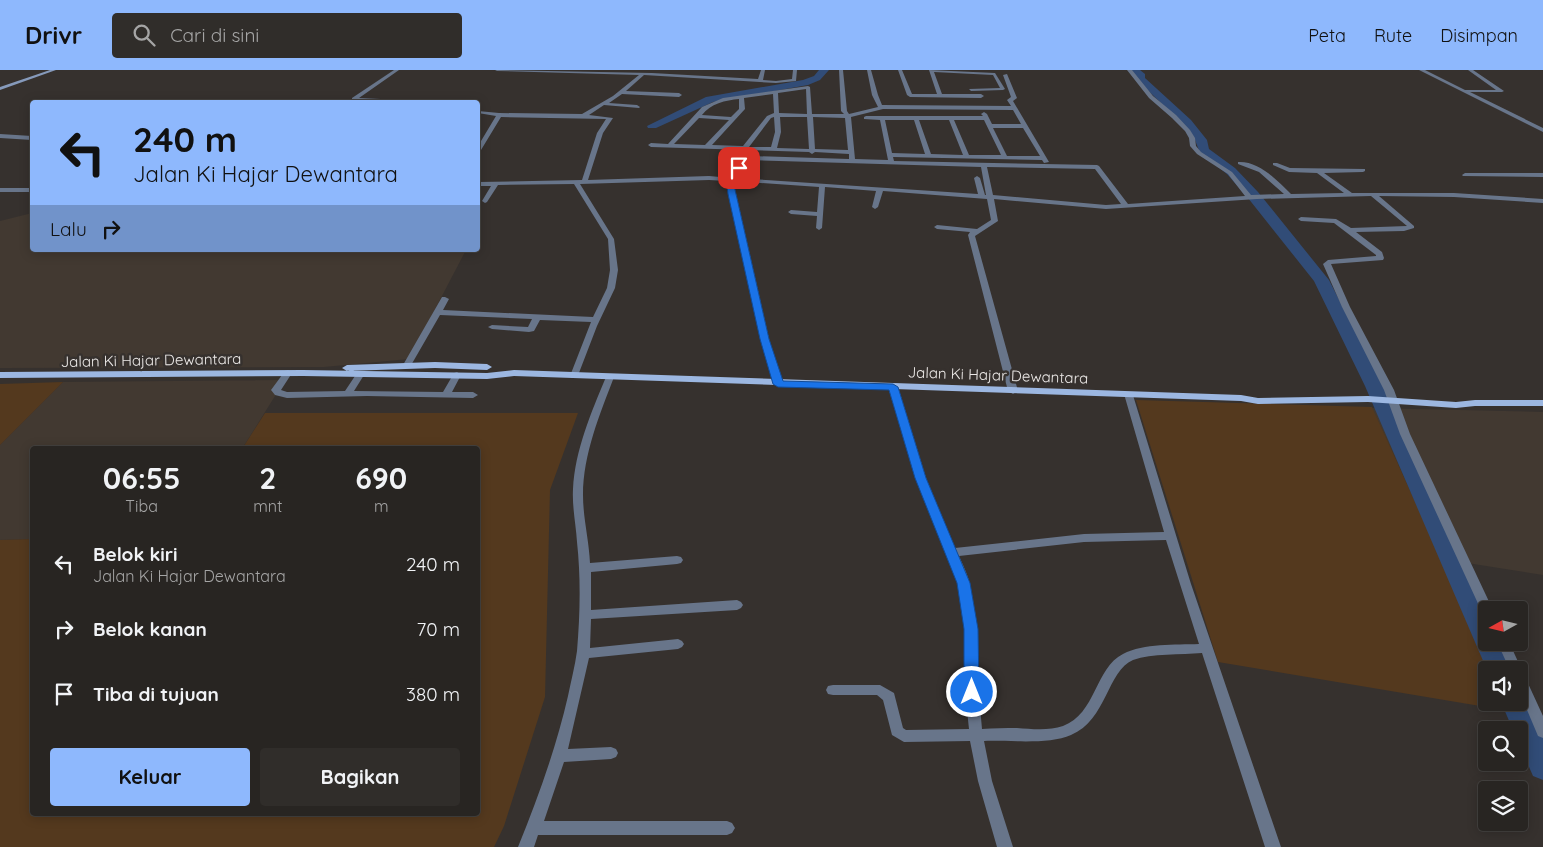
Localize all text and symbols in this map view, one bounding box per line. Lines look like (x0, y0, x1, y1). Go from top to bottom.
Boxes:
search box (112, 13, 462, 58)
text: Drivr (25, 20, 82, 50)
icon: search (130, 21, 158, 49)
text: Cari di sini (170, 23, 259, 47)
text: Peta (1308, 24, 1346, 47)
text: Rute (1374, 24, 1412, 47)
text: Disimpan (1440, 24, 1518, 47)
text: 240 m (133, 117, 237, 161)
icon: left (50, 120, 115, 185)
pin (718, 147, 760, 189)
icon: arrive (725, 154, 753, 182)
text: Jalan Ki Hajar Dewantara (133, 160, 398, 188)
icon: right (97, 215, 125, 243)
text: Lalu (50, 217, 87, 241)
street label: Jalan Ki Hajar Dewantara (61, 349, 241, 371)
street label: Jalan Ki Hajar Dewantara (907, 362, 1089, 388)
text: 06:55 (103, 459, 180, 497)
text: 2 (259, 459, 276, 497)
text: 690 (355, 459, 407, 497)
text: Tiba (125, 496, 158, 516)
text: mnt (253, 496, 282, 516)
text: m (374, 496, 389, 516)
text: Belok kiri (93, 542, 178, 566)
icon: left (50, 550, 78, 578)
text: 240 m (406, 552, 460, 576)
text: Jalan Ki Hajar Dewantara (93, 566, 286, 586)
north arrow (1478, 601, 1528, 651)
map controls (1478, 601, 1528, 831)
icon: right (50, 615, 78, 643)
text: Belok kanan (93, 617, 207, 641)
text: 70 m (416, 617, 460, 641)
button: sound (1478, 661, 1528, 711)
position arrow (945, 665, 997, 717)
icon: arrive (50, 680, 78, 708)
text: Tiba di tujuan (93, 682, 219, 706)
text: 380 m (406, 682, 460, 706)
button: search (1478, 721, 1528, 771)
button: Keluar (50, 748, 250, 806)
button: Bagikan (260, 748, 460, 806)
button: layers (1478, 781, 1528, 831)

